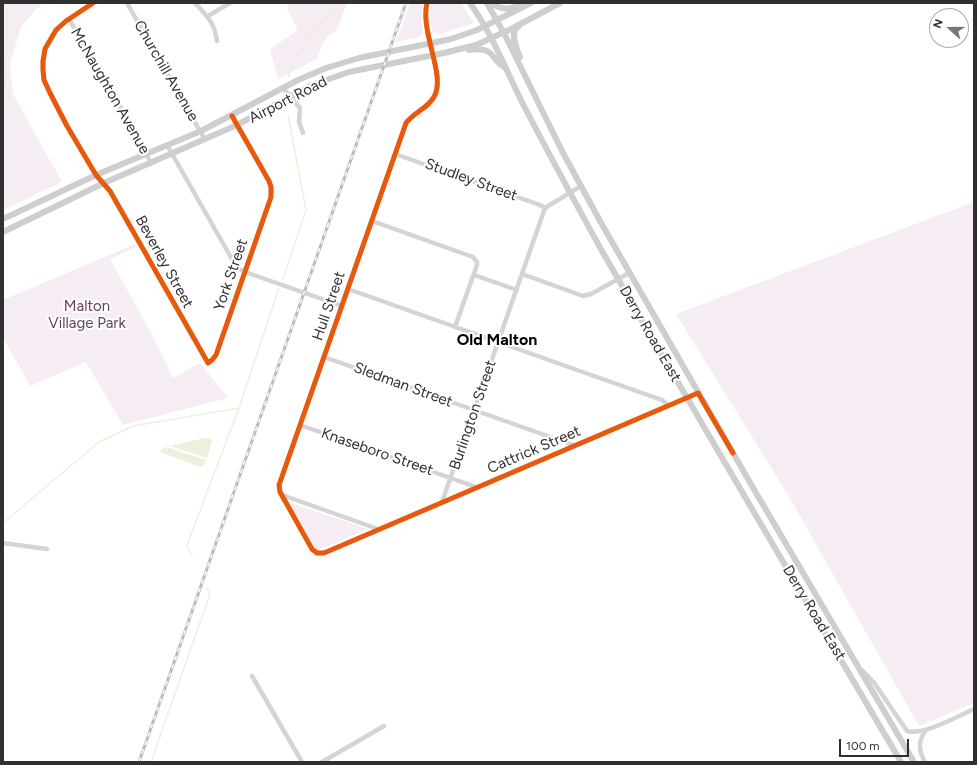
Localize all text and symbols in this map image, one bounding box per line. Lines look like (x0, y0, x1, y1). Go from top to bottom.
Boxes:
north arrow (929, 8, 969, 48)
street label: Churchill Avenue (130, 17, 202, 125)
text: N (931, 18, 946, 30)
street label: McNaughton Avenue (67, 25, 153, 157)
street label: Airport Road (246, 73, 330, 127)
street label: Studley Street (422, 155, 520, 205)
street label: Beverley Street (131, 213, 197, 311)
street label: York Street (210, 237, 252, 313)
street label: Hull Street (309, 269, 349, 343)
street label: Derry Road East (615, 283, 685, 385)
park label: Malton Village Park (48, 298, 126, 333)
district label: Old Malton (457, 330, 537, 350)
street label: Burlington Street (446, 358, 500, 472)
street label: Sledman Street (351, 359, 455, 411)
street label: Cattrick Street (485, 422, 583, 478)
street label: Knaseboro Street (319, 424, 435, 480)
street label: Derry Road East (779, 562, 849, 664)
scale bar (841, 731, 911, 757)
text: 100 m (846, 739, 880, 753)

